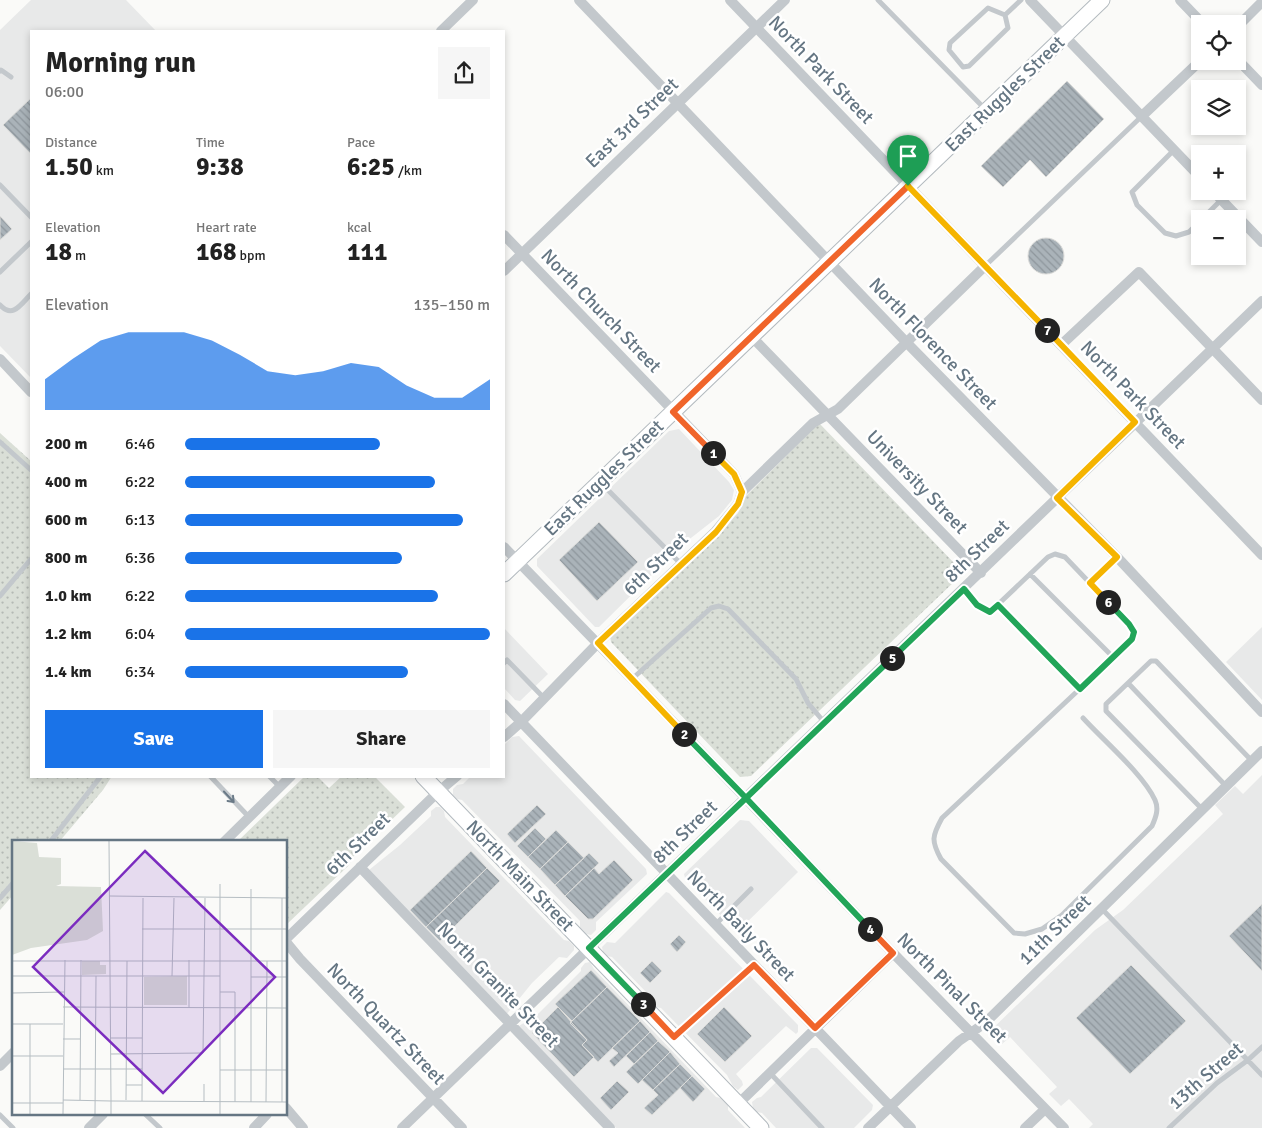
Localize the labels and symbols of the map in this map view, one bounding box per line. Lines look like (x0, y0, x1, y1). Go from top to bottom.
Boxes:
street label: North Park Street (763, 11, 879, 129)
street label: East Ruggles Street (940, 30, 1070, 157)
street label: East 3rd Street (580, 72, 684, 173)
pin (887, 135, 929, 186)
street label: North Church Street (536, 244, 667, 378)
street label: North Florence Street (864, 273, 1003, 416)
pin: 7 (1034, 318, 1060, 342)
street label: North Park Street (1075, 336, 1191, 454)
street label: East Ruggles Street (539, 414, 669, 541)
street label: University Street (861, 425, 973, 539)
pin: 1 (700, 440, 726, 466)
street label: 8th Street (940, 514, 1015, 588)
street label: 6th Street (619, 527, 694, 601)
pin: 6 (1096, 590, 1120, 614)
pin: 5 (880, 646, 904, 670)
pin: 2 (672, 722, 696, 746)
one-way arrow (223, 790, 235, 803)
street label: 8th Street (648, 795, 723, 869)
street label: 6th Street (321, 807, 396, 881)
street label: North Main Street (461, 815, 579, 937)
inset map (12, 840, 288, 1116)
street label: North Baily Street (682, 865, 800, 987)
street label: 11th Street (1014, 889, 1096, 970)
pin: 4 (858, 916, 882, 942)
street label: North Granite Street (432, 917, 564, 1053)
street label: North Pinal Street (892, 928, 1013, 1049)
street label: North Quartz Street (322, 958, 451, 1090)
pin: 3 (630, 992, 656, 1016)
street label: 13th Street (1164, 1037, 1249, 1115)

